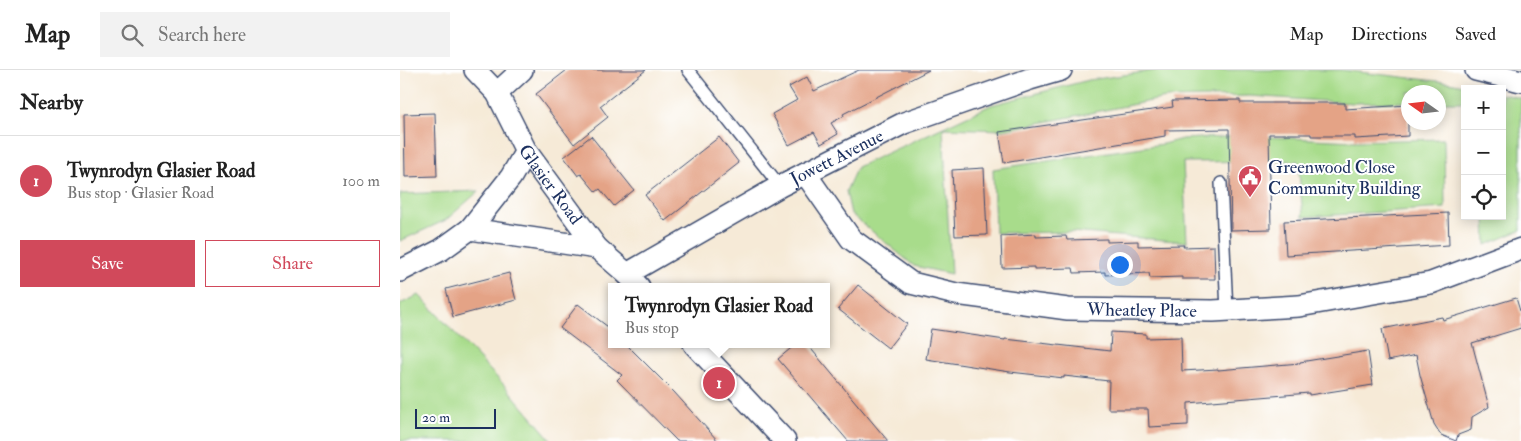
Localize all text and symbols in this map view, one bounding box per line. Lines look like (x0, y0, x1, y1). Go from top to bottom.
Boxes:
search box (100, 12, 450, 57)
text: Map (25, 19, 70, 50)
icon: search (118, 21, 146, 49)
text: Search here (158, 23, 246, 47)
text: Map (1290, 23, 1323, 46)
text: Directions (1351, 23, 1427, 46)
text: Saved (1455, 23, 1496, 46)
north arrow (1401, 85, 1446, 130)
map controls (1461, 85, 1506, 220)
button: + (1461, 85, 1506, 130)
text: Nearby (20, 89, 83, 116)
street label: Jowett Avenue (785, 124, 888, 191)
button: − (1461, 130, 1506, 175)
street label: Glasier Road (513, 140, 587, 229)
place label: Greenwood Close Community Building (1268, 156, 1422, 200)
text: Twynrodyn Glasier Road (67, 159, 255, 183)
public building icon: Greenwood Close Community Building (1237, 164, 1263, 198)
text: 1 (33, 171, 39, 191)
text: 100 m (342, 171, 380, 191)
button: locate (1461, 175, 1506, 220)
text: Bus stop · Glasier Road (67, 183, 214, 203)
button: Save (20, 240, 195, 287)
button: Share (205, 240, 380, 287)
your location (1107, 252, 1133, 278)
popup (608, 283, 830, 348)
text: Twynrodyn Glasier Road (625, 294, 813, 318)
street label: Wheatley Place (1086, 298, 1197, 323)
text: Bus stop (625, 318, 679, 338)
pin: 1 (703, 364, 735, 402)
scale bar (415, 406, 496, 429)
text: 20 m (422, 409, 450, 426)

